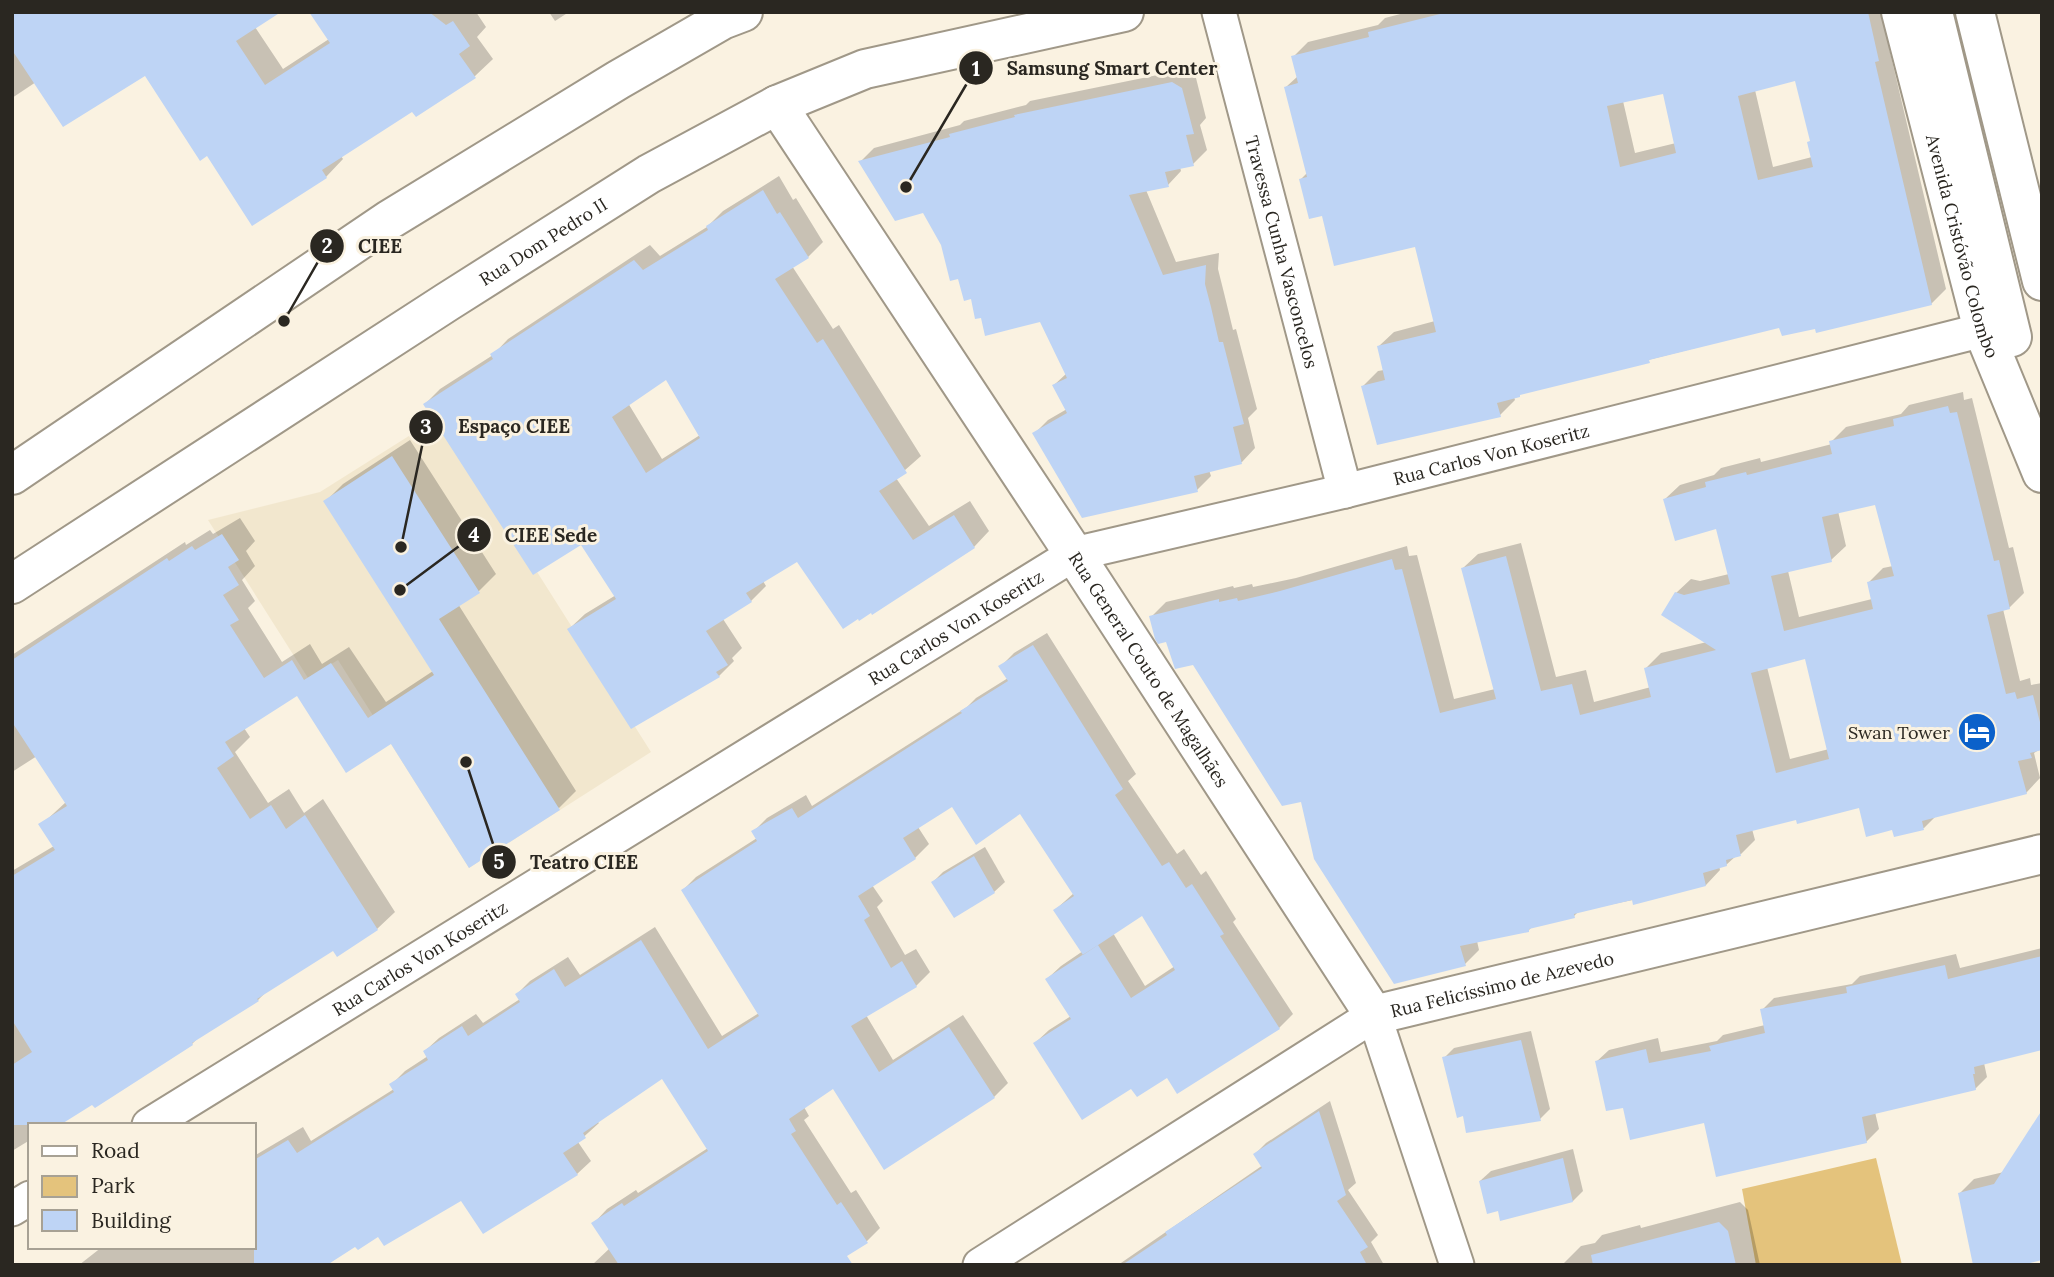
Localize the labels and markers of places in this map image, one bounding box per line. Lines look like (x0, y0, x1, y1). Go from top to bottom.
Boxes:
callout: Samsung Smart Center (958, 48, 1232, 88)
callout: CIEE (309, 226, 416, 266)
callout: Espaço CIEE (409, 407, 584, 447)
callout: CIEE Sede (456, 515, 612, 555)
hotel icon: Swan Tower (1956, 711, 1998, 753)
place label: Swan Tower (1848, 721, 1950, 744)
callout: Teatro CIEE (481, 842, 653, 882)

